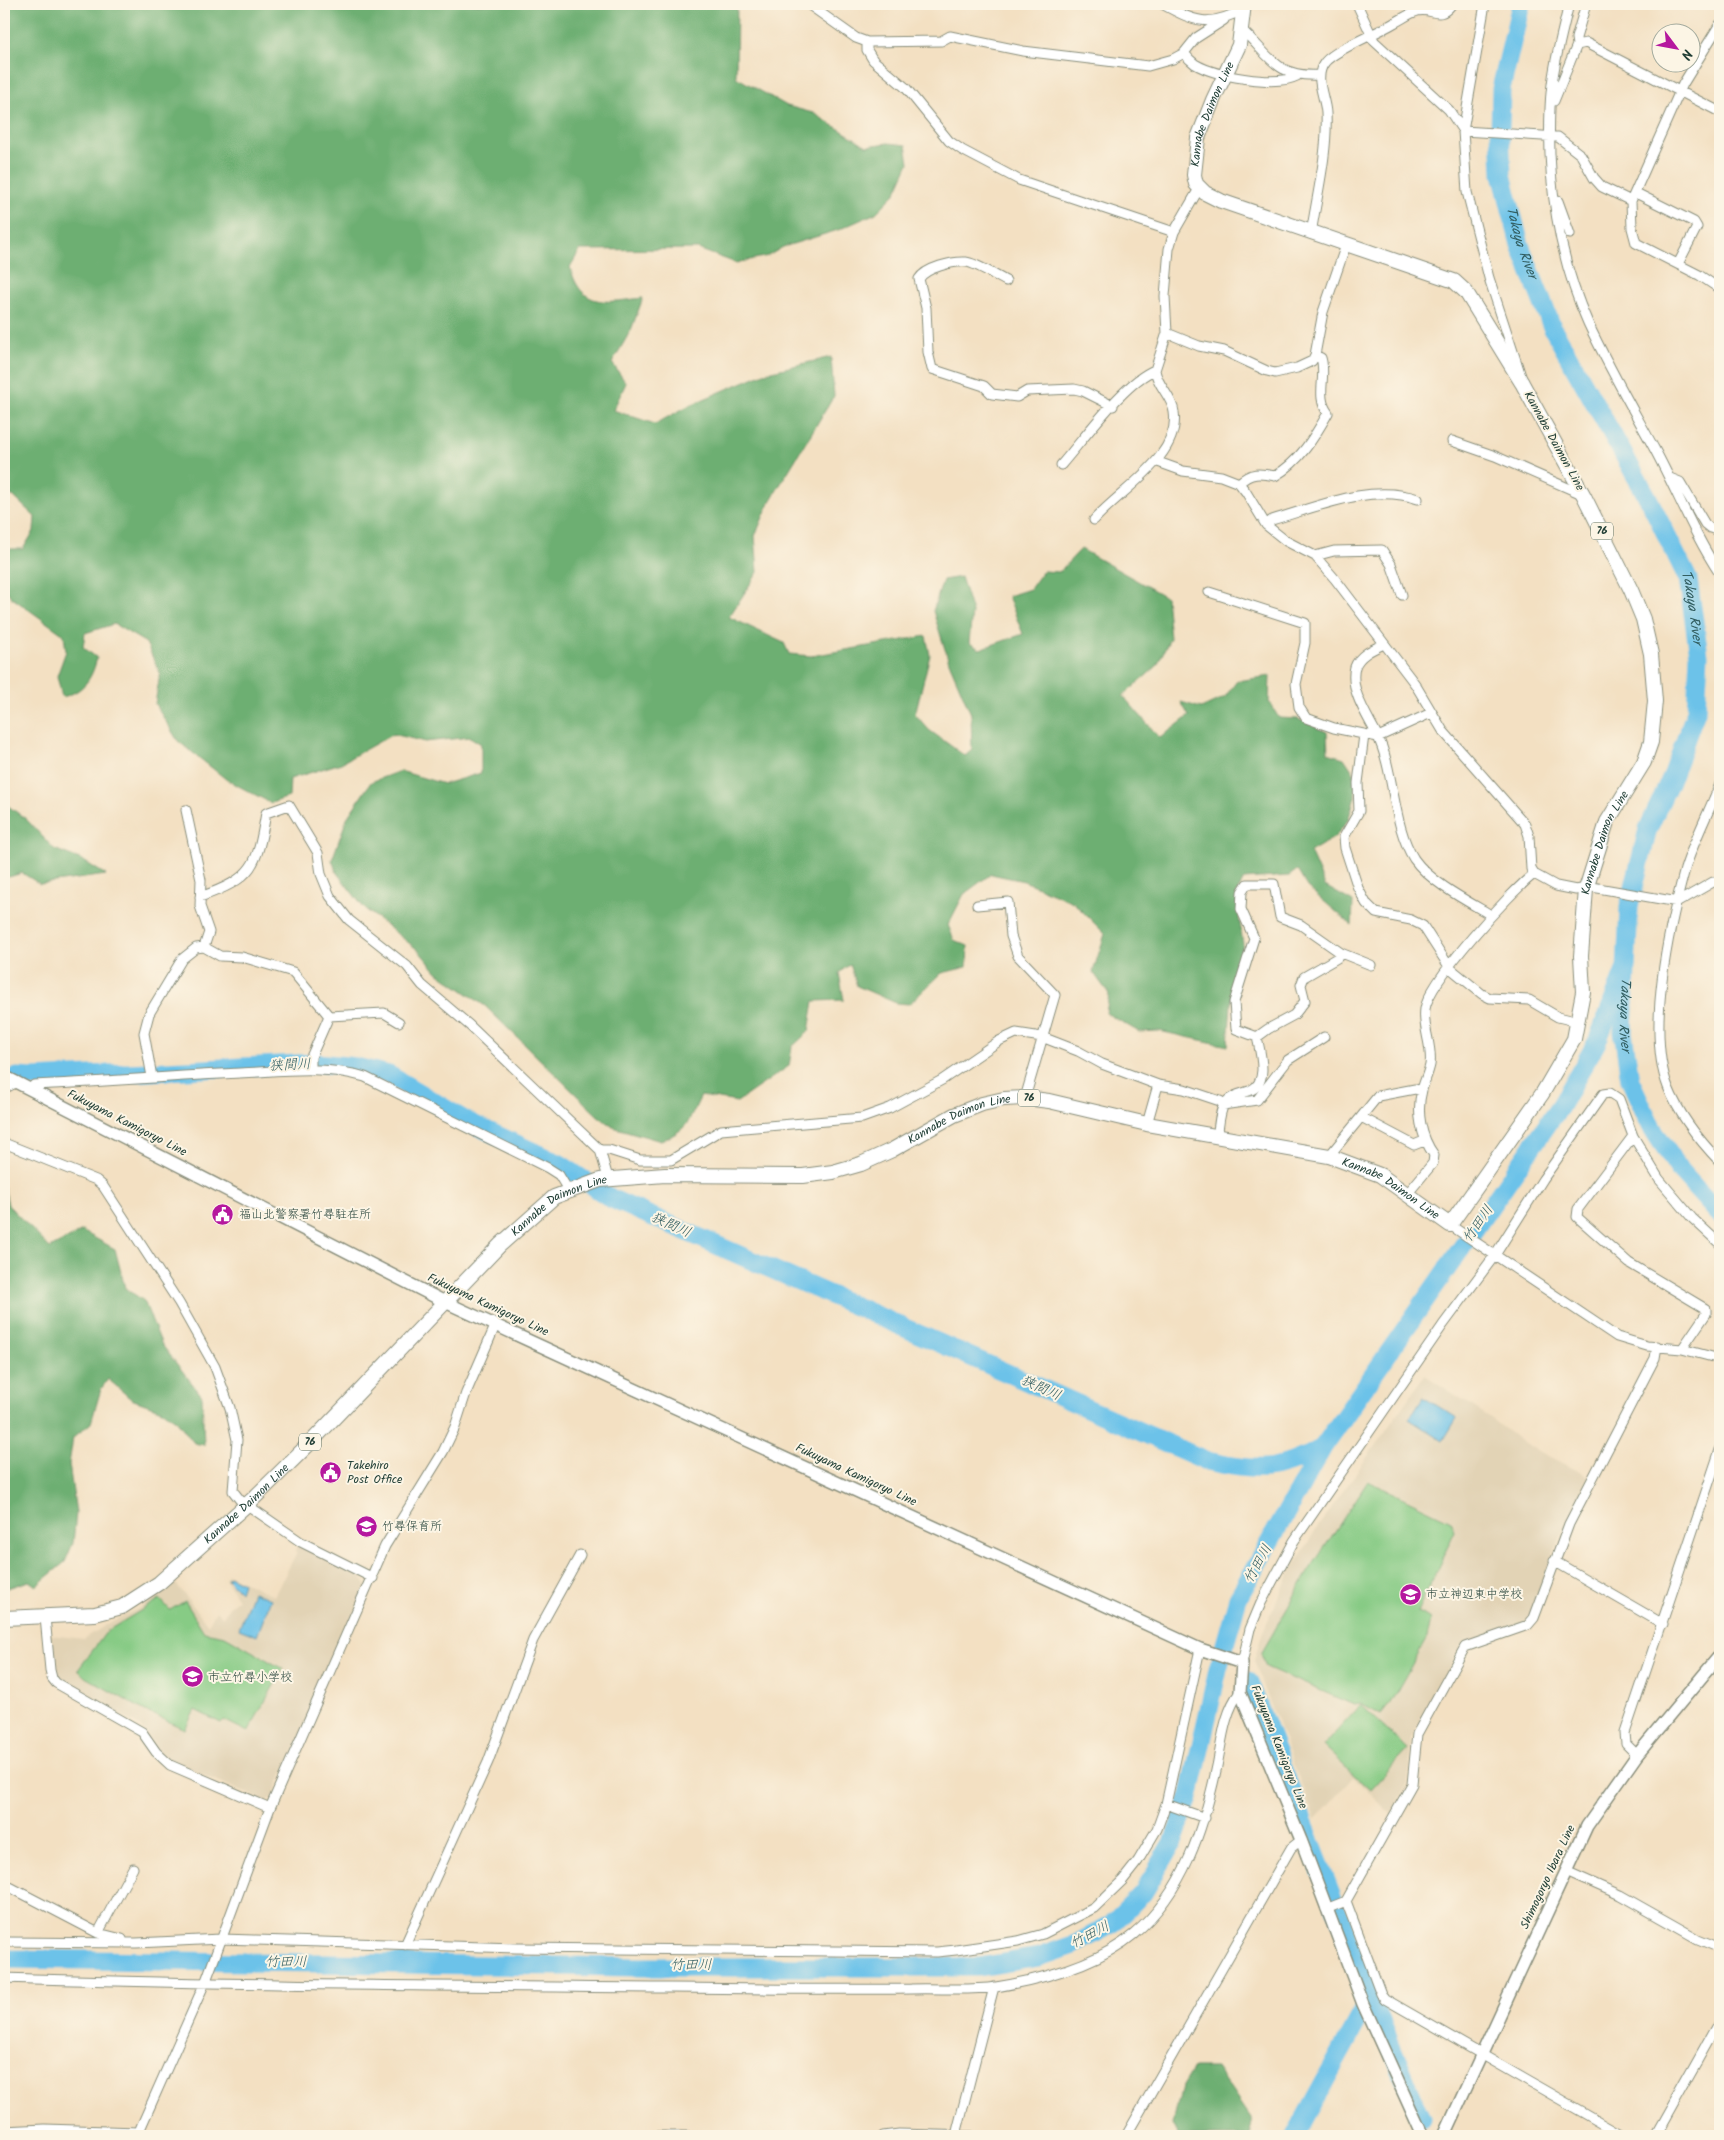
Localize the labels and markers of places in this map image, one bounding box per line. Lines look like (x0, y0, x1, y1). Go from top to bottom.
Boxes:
public building icon: 福山北警察署竹尋駐在所 (211, 1202, 235, 1226)
place label: 福山北警察署竹尋駐在所 (239, 1205, 371, 1224)
place label: Takehiro Post Office (347, 1456, 403, 1489)
public building icon: Takehiro Post Office (319, 1460, 343, 1484)
school or university icon: 竹尋保育所 (354, 1514, 378, 1538)
place label: 竹尋保育所 (382, 1517, 442, 1536)
school or university icon: 市立神辺東中学校 (1398, 1582, 1422, 1606)
place label: 市立神辺東中学校 (1426, 1585, 1522, 1604)
school or university icon: 市立竹尋小学校 (180, 1665, 204, 1689)
place label: 市立竹尋小学校 (208, 1668, 292, 1687)

